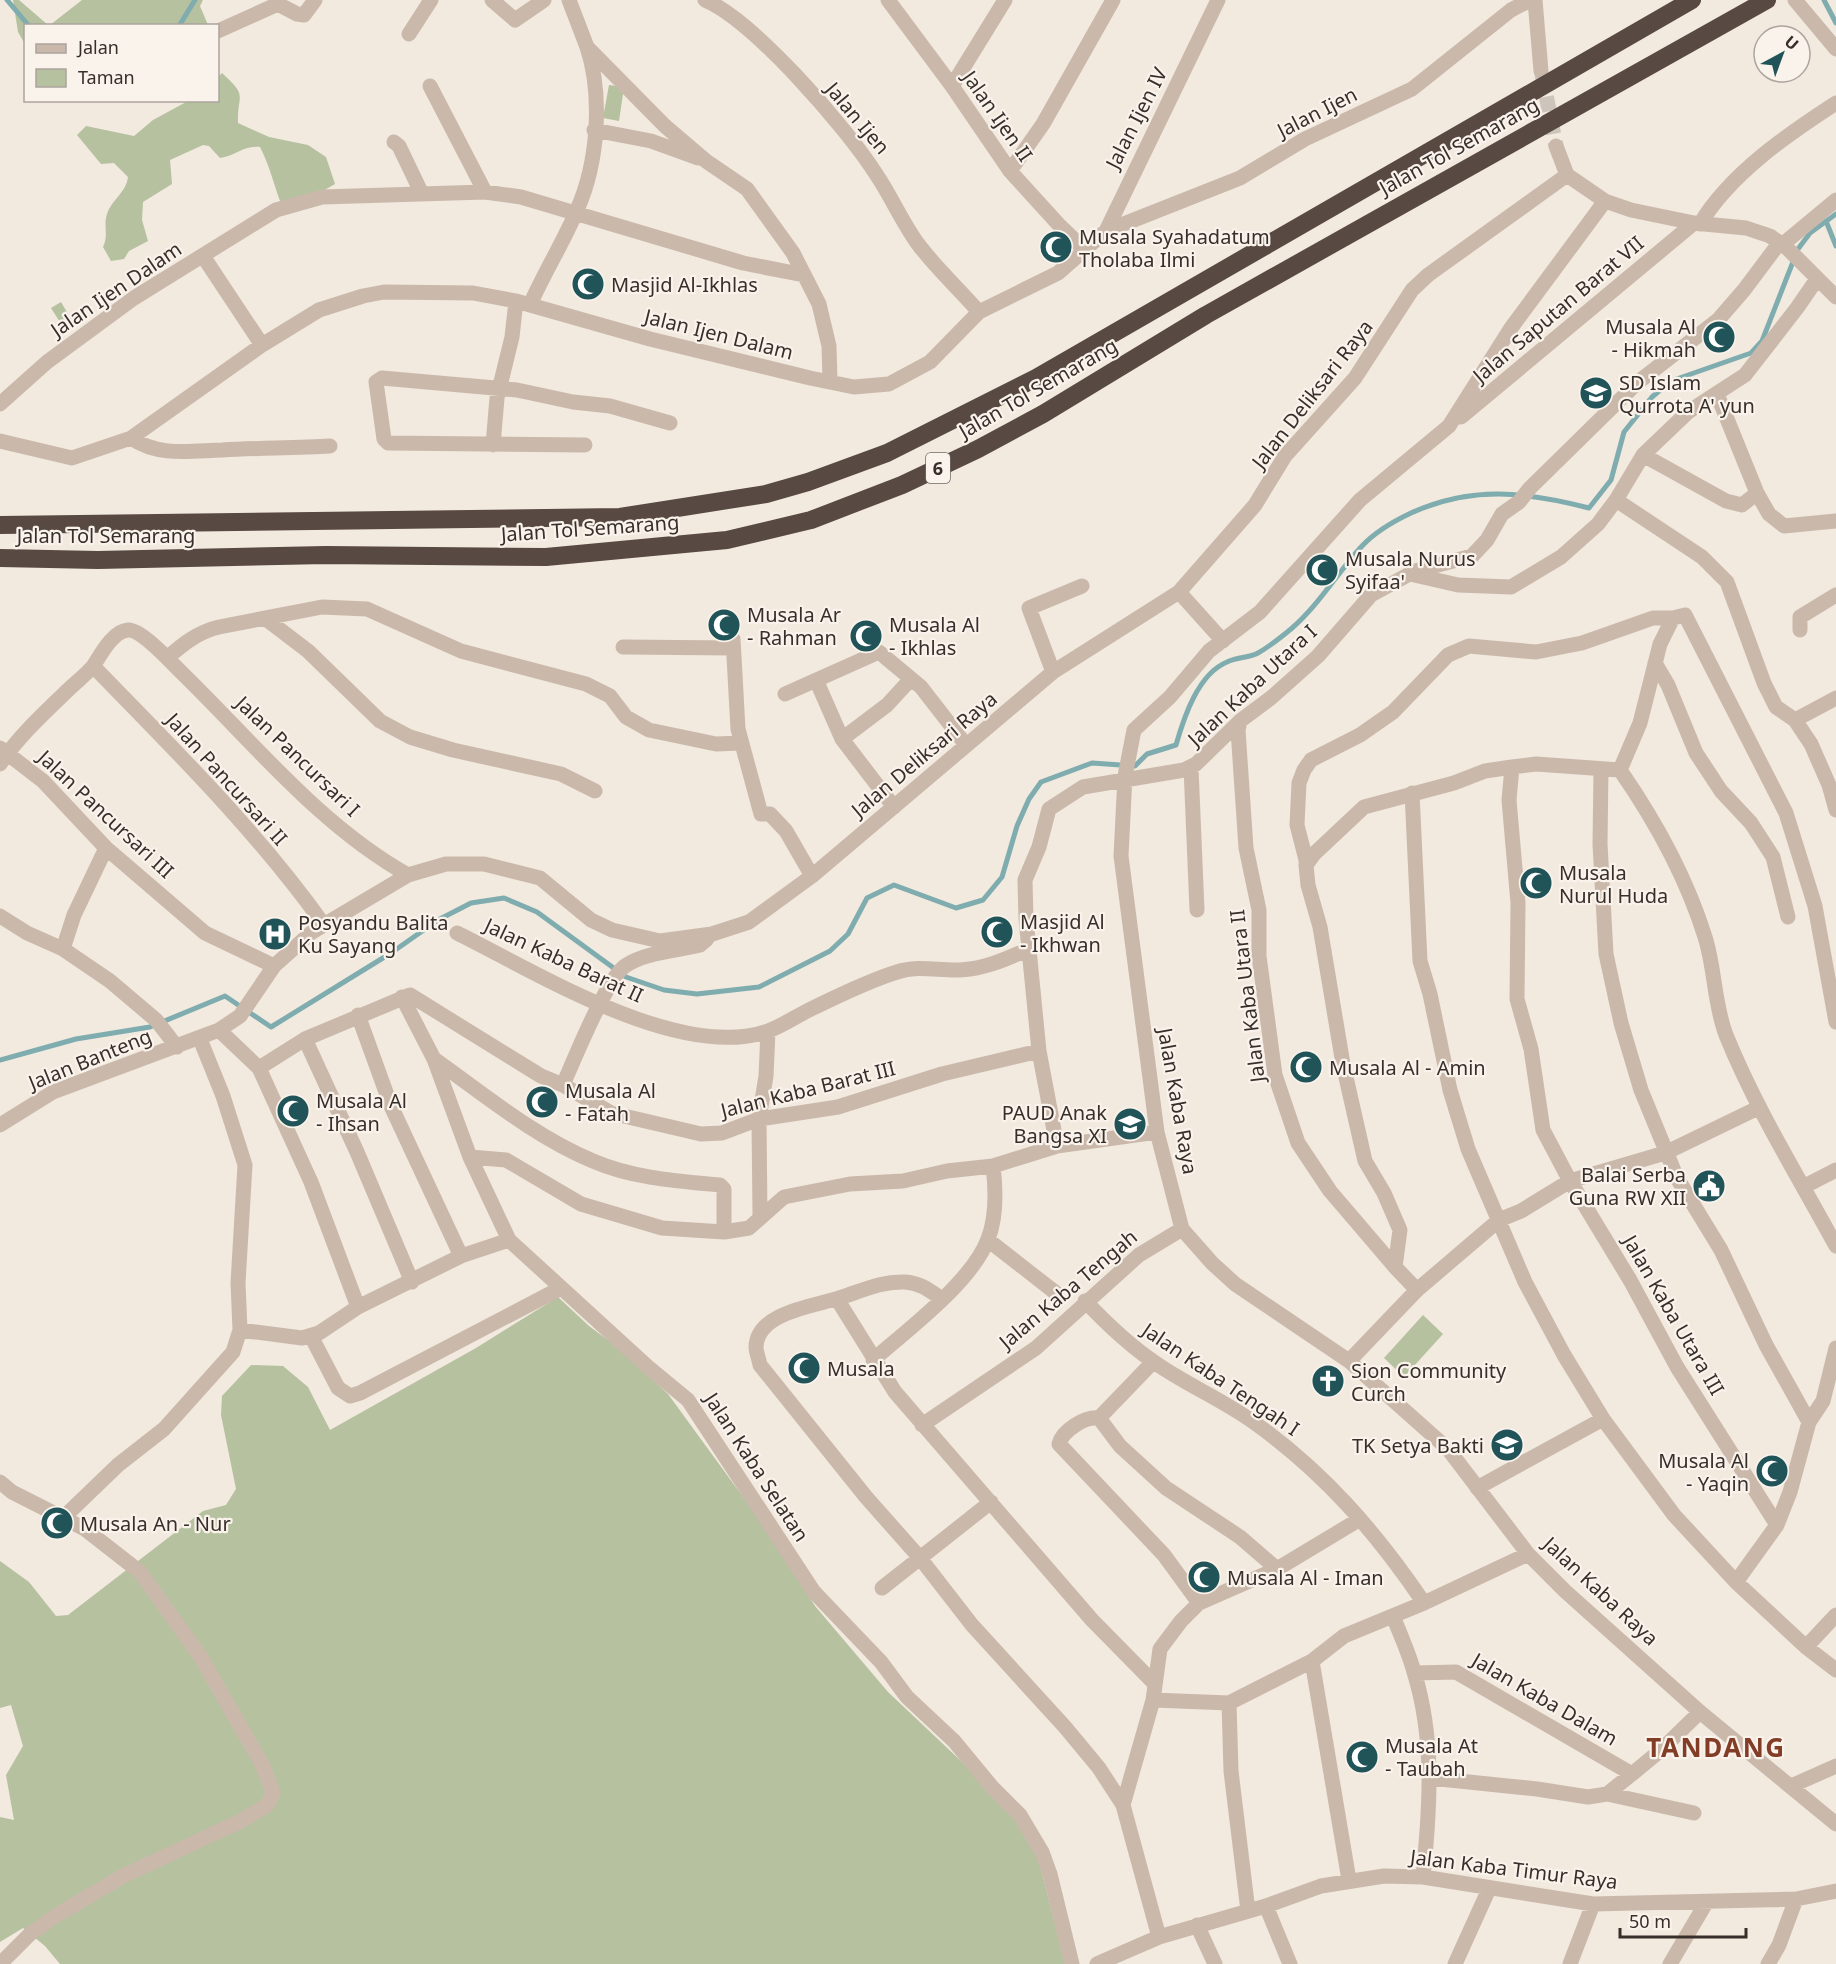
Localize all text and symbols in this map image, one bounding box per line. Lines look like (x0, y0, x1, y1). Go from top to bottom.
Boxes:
legend (24, 24, 219, 102)
north arrow (1752, 24, 1812, 84)
text: U (1780, 30, 1804, 55)
text: Jalan (76, 35, 119, 59)
street label: Jalan Ijen IV (1098, 63, 1173, 175)
street label: Jalan Ijen II (956, 64, 1039, 167)
text: Taman (78, 65, 135, 89)
street label: Jalan Ijen (819, 75, 896, 160)
street label: Jalan Ijen (1271, 80, 1362, 145)
street label: Jalan Tol Semarang (1373, 91, 1544, 202)
place label: Musala Syahadatum Tholaba Ilmi (1079, 223, 1270, 273)
mosque icon: Musala Syahadatum Tholaba Ilmi (1038, 229, 1074, 265)
street label: Jalan Saputan Barat VII (1466, 230, 1649, 390)
street label: Jalan Ijen Dalam (44, 235, 187, 344)
mosque icon: Masjid Al-Ikhlas (570, 266, 606, 302)
place label: Masjid Al-Ikhlas (611, 271, 758, 298)
street label: Jalan Ijen Dalam (640, 302, 796, 366)
place label: Musala Al - Hikmah (1605, 313, 1696, 363)
street label: Jalan Deliksari Raya (1244, 314, 1379, 476)
mosque icon: Musala Al - Hikmah (1701, 319, 1737, 355)
street label: Jalan Tol Semarang (952, 332, 1122, 445)
place label: SD Islam Qurrota A' yun (1619, 369, 1755, 419)
school or university icon: SD Islam Qurrota A' yun (1578, 375, 1614, 411)
road number: 6 (926, 453, 950, 483)
street label: Jalan Tol Semarang (498, 508, 680, 548)
street label: Jalan Tol Semarang (15, 522, 195, 549)
place label: Musala Nurus Syifaa' (1345, 545, 1476, 595)
mosque icon: Musala Nurus Syifaa' (1304, 552, 1340, 588)
place label: Musala Ar - Rahman (747, 601, 841, 651)
mosque icon: Musala Ar - Rahman (706, 607, 742, 643)
place label: Musala Al - Ikhlas (889, 611, 980, 661)
mosque icon: Musala Al - Ikhlas (848, 618, 884, 654)
street label: Jalan Kaba Utara I (1180, 618, 1322, 753)
street label: Jalan Deliksari Raya (844, 685, 1002, 824)
street label: Jalan Pancursari I (229, 688, 366, 822)
street label: Jalan Pancursari II (159, 705, 294, 851)
street label: Jalan Pancursari III (31, 743, 180, 884)
place label: Musala Nurul Huda (1559, 859, 1668, 909)
mosque icon: Musala Nurul Huda (1518, 865, 1554, 901)
place label: Masjid Al - Ikhwan (1020, 908, 1105, 958)
street label: Jalan Kaba Utara II (1223, 908, 1271, 1086)
place label: Posyandu Balita Ku Sayang (298, 909, 448, 959)
street label: Jalan Kaba Barat II (478, 911, 648, 1009)
mosque icon: Masjid Al - Ikhwan (979, 914, 1015, 950)
hospital icon: Posyandu Balita Ku Sayang (257, 916, 293, 952)
street label: Jalan Banteng (23, 1022, 155, 1097)
street label: Jalan Kaba Raya (1152, 1024, 1204, 1176)
mosque icon: Musala Al - Amin (1288, 1049, 1324, 1085)
street label: Jalan Kaba Barat III (716, 1054, 898, 1124)
place label: Musala Al - Amin (1329, 1054, 1486, 1081)
place label: Musala Al - Fatah (565, 1077, 656, 1127)
mosque icon: Musala Al - Fatah (524, 1084, 560, 1120)
place label: Musala Al - Ihsan (316, 1087, 407, 1137)
mosque icon: Musala Al - Ihsan (275, 1093, 311, 1129)
place label: PAUD Anak Bangsa XI (1002, 1099, 1107, 1149)
school or university icon: PAUD Anak Bangsa XI (1112, 1106, 1148, 1142)
place label: Balai Serba Guna RW XII (1569, 1161, 1686, 1211)
public building icon: Balai Serba Guna RW XII (1691, 1168, 1727, 1204)
street label: Jalan Kaba Tengah (992, 1223, 1143, 1356)
street label: Jalan Kaba Utara III (1616, 1228, 1731, 1400)
street label: Jalan Kaba Tengah I (1135, 1315, 1305, 1442)
mosque icon: Musala (786, 1350, 822, 1386)
place label: Musala (827, 1355, 895, 1382)
place label: Sion Community Curch (1351, 1357, 1507, 1407)
church icon: Sion Community Curch (1310, 1363, 1346, 1399)
street label: Jalan Kaba Selatan (698, 1386, 815, 1547)
school or university icon: TK Setya Bakti (1489, 1427, 1525, 1463)
place label: TK Setya Bakti (1352, 1432, 1484, 1459)
place label: Musala Al - Yaqin (1658, 1447, 1749, 1497)
mosque icon: Musala Al - Yaqin (1754, 1453, 1790, 1489)
mosque icon: Musala An - Nur (39, 1505, 75, 1541)
place label: Musala An - Nur (80, 1510, 231, 1537)
street label: Jalan Kaba Raya (1536, 1529, 1664, 1651)
mosque icon: Musala Al - Iman (1186, 1559, 1222, 1595)
place label: Musala Al - Iman (1227, 1564, 1384, 1591)
street label: Jalan Kaba Dalam (1466, 1645, 1623, 1752)
district label: TANDANG (1646, 1729, 1786, 1765)
place label: Musala At - Taubah (1385, 1732, 1478, 1782)
mosque icon: Musala At - Taubah (1344, 1739, 1380, 1775)
street label: Jalan Kaba Timur Raya (1407, 1843, 1619, 1895)
scale bar (1620, 1901, 1746, 1939)
text: 50 m (1629, 1909, 1671, 1933)

